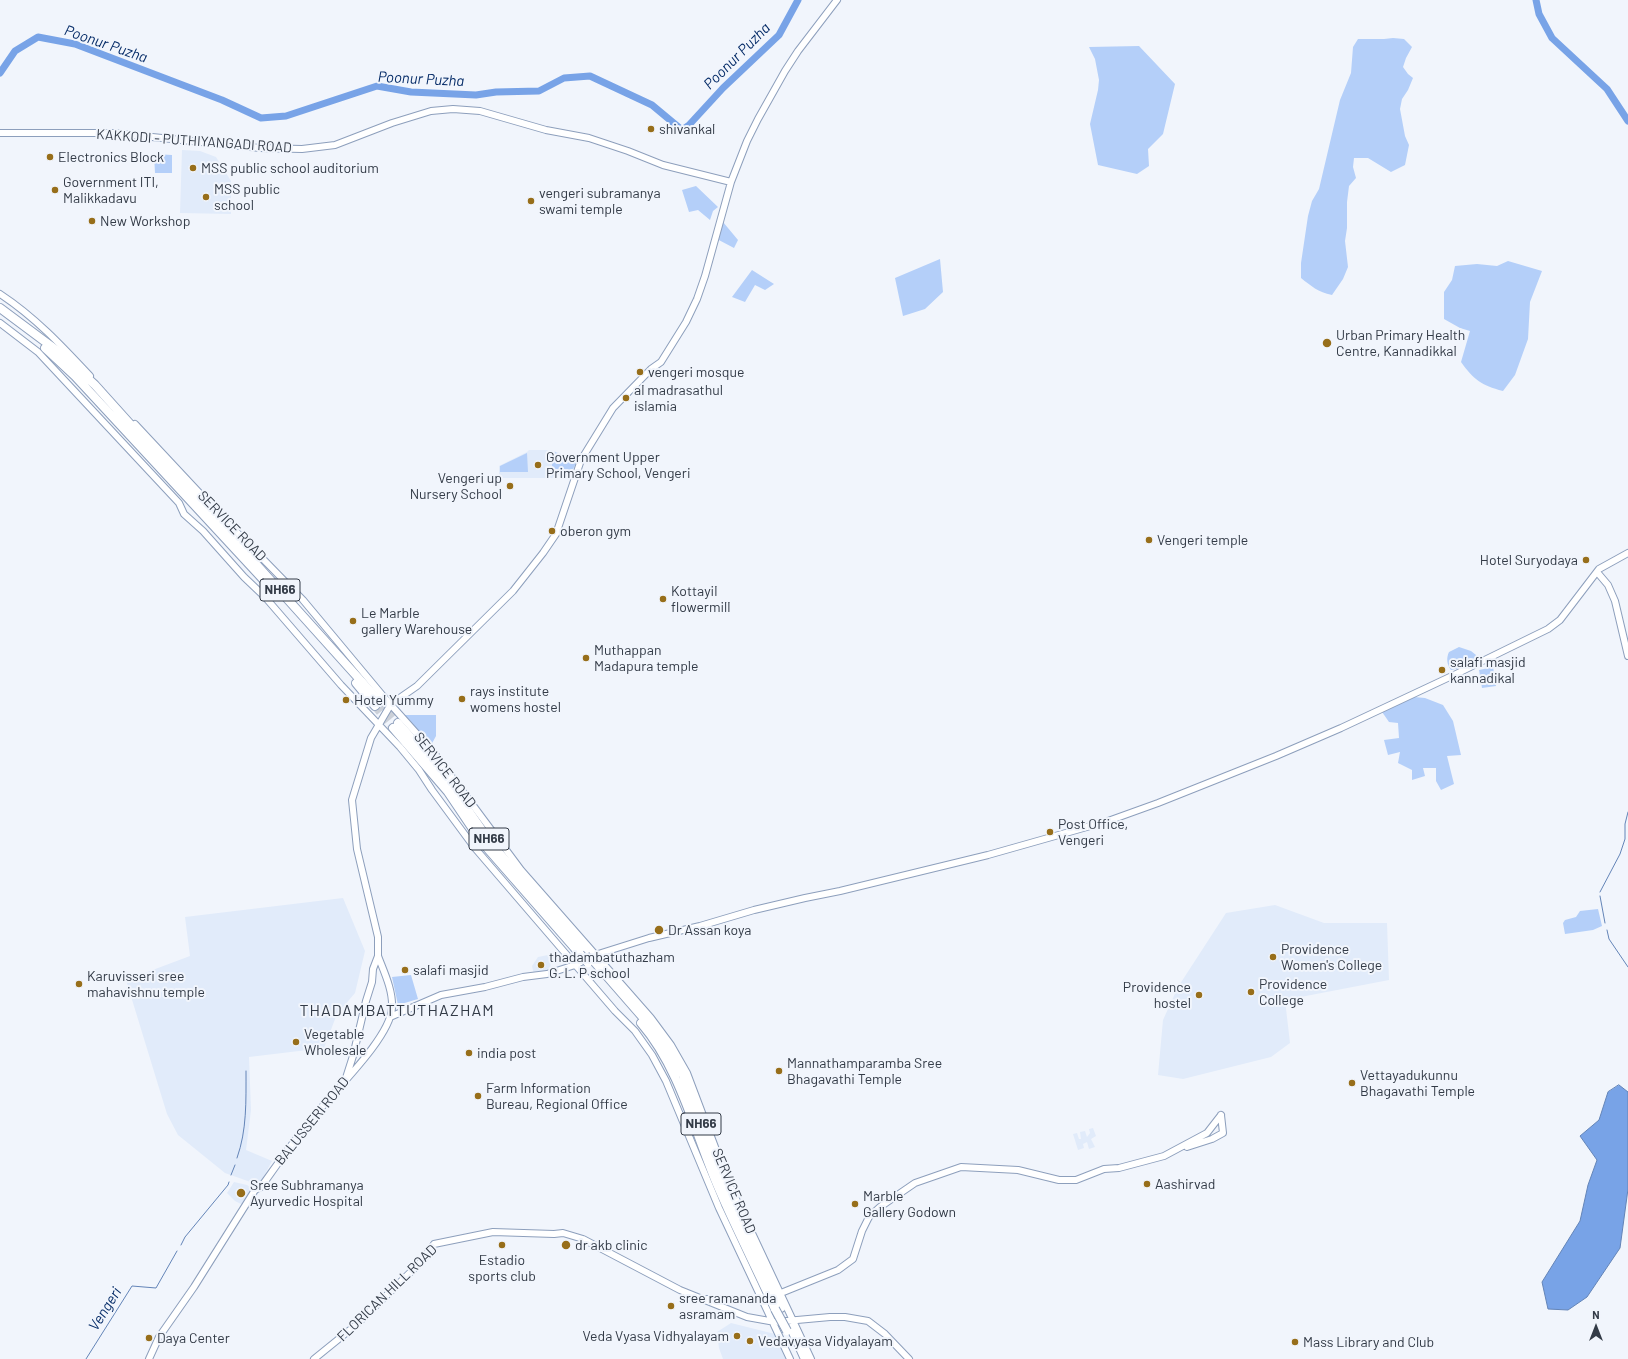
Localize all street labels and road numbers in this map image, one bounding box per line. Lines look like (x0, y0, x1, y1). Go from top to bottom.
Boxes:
street label: KAKKODI - PUTHIYANGADI ROAD (96, 126, 292, 156)
street label: SERVICE ROAD (194, 487, 270, 565)
road number: NH66 (260, 579, 300, 601)
street label: SERVICE ROAD (410, 729, 480, 811)
road number: NH66 (469, 828, 509, 850)
street label: BALUSSERI ROAD (271, 1074, 353, 1168)
road number: NH66 (681, 1113, 721, 1135)
street label: SERVICE ROAD (708, 1146, 760, 1236)
street label: FLORICAN HILL ROAD (334, 1241, 440, 1345)

